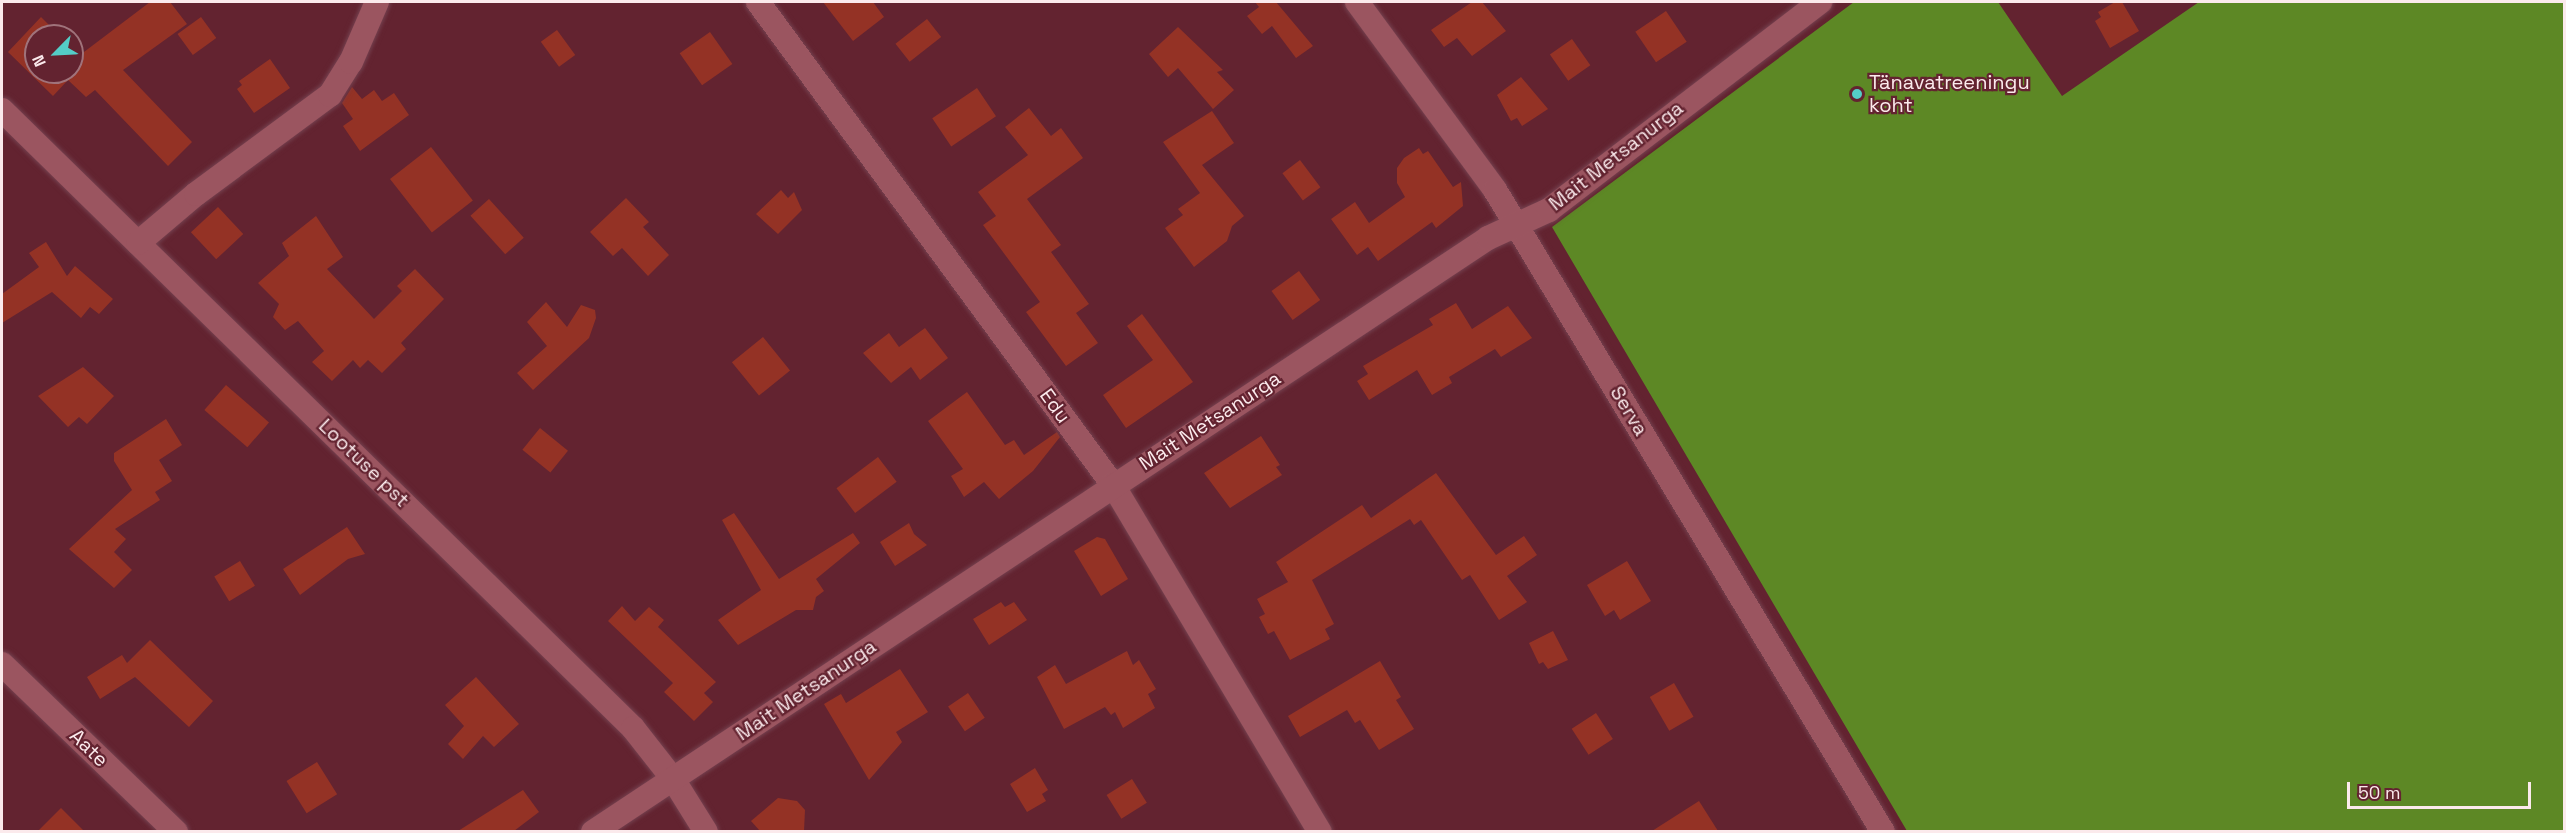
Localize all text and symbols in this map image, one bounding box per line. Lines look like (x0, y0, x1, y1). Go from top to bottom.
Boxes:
north arrow (24, 24, 84, 84)
text: N (27, 52, 51, 70)
place label: Tänavatreeningu koht (1869, 70, 2030, 117)
marker: Tänavatreeningu koht (1850, 87, 1864, 101)
street label: Mait Metsanurga (1544, 96, 1688, 216)
street label: Mait Metsanurga (1135, 366, 1285, 476)
street label: Serva (1605, 382, 1653, 440)
street label: Edu (1035, 384, 1075, 428)
street label: Lootuse pst (314, 414, 414, 512)
street label: Mait Metsanurga (731, 634, 881, 746)
street label: Aate (65, 724, 113, 772)
scale bar (2350, 770, 2534, 808)
text: 50 m (2358, 781, 2400, 804)

